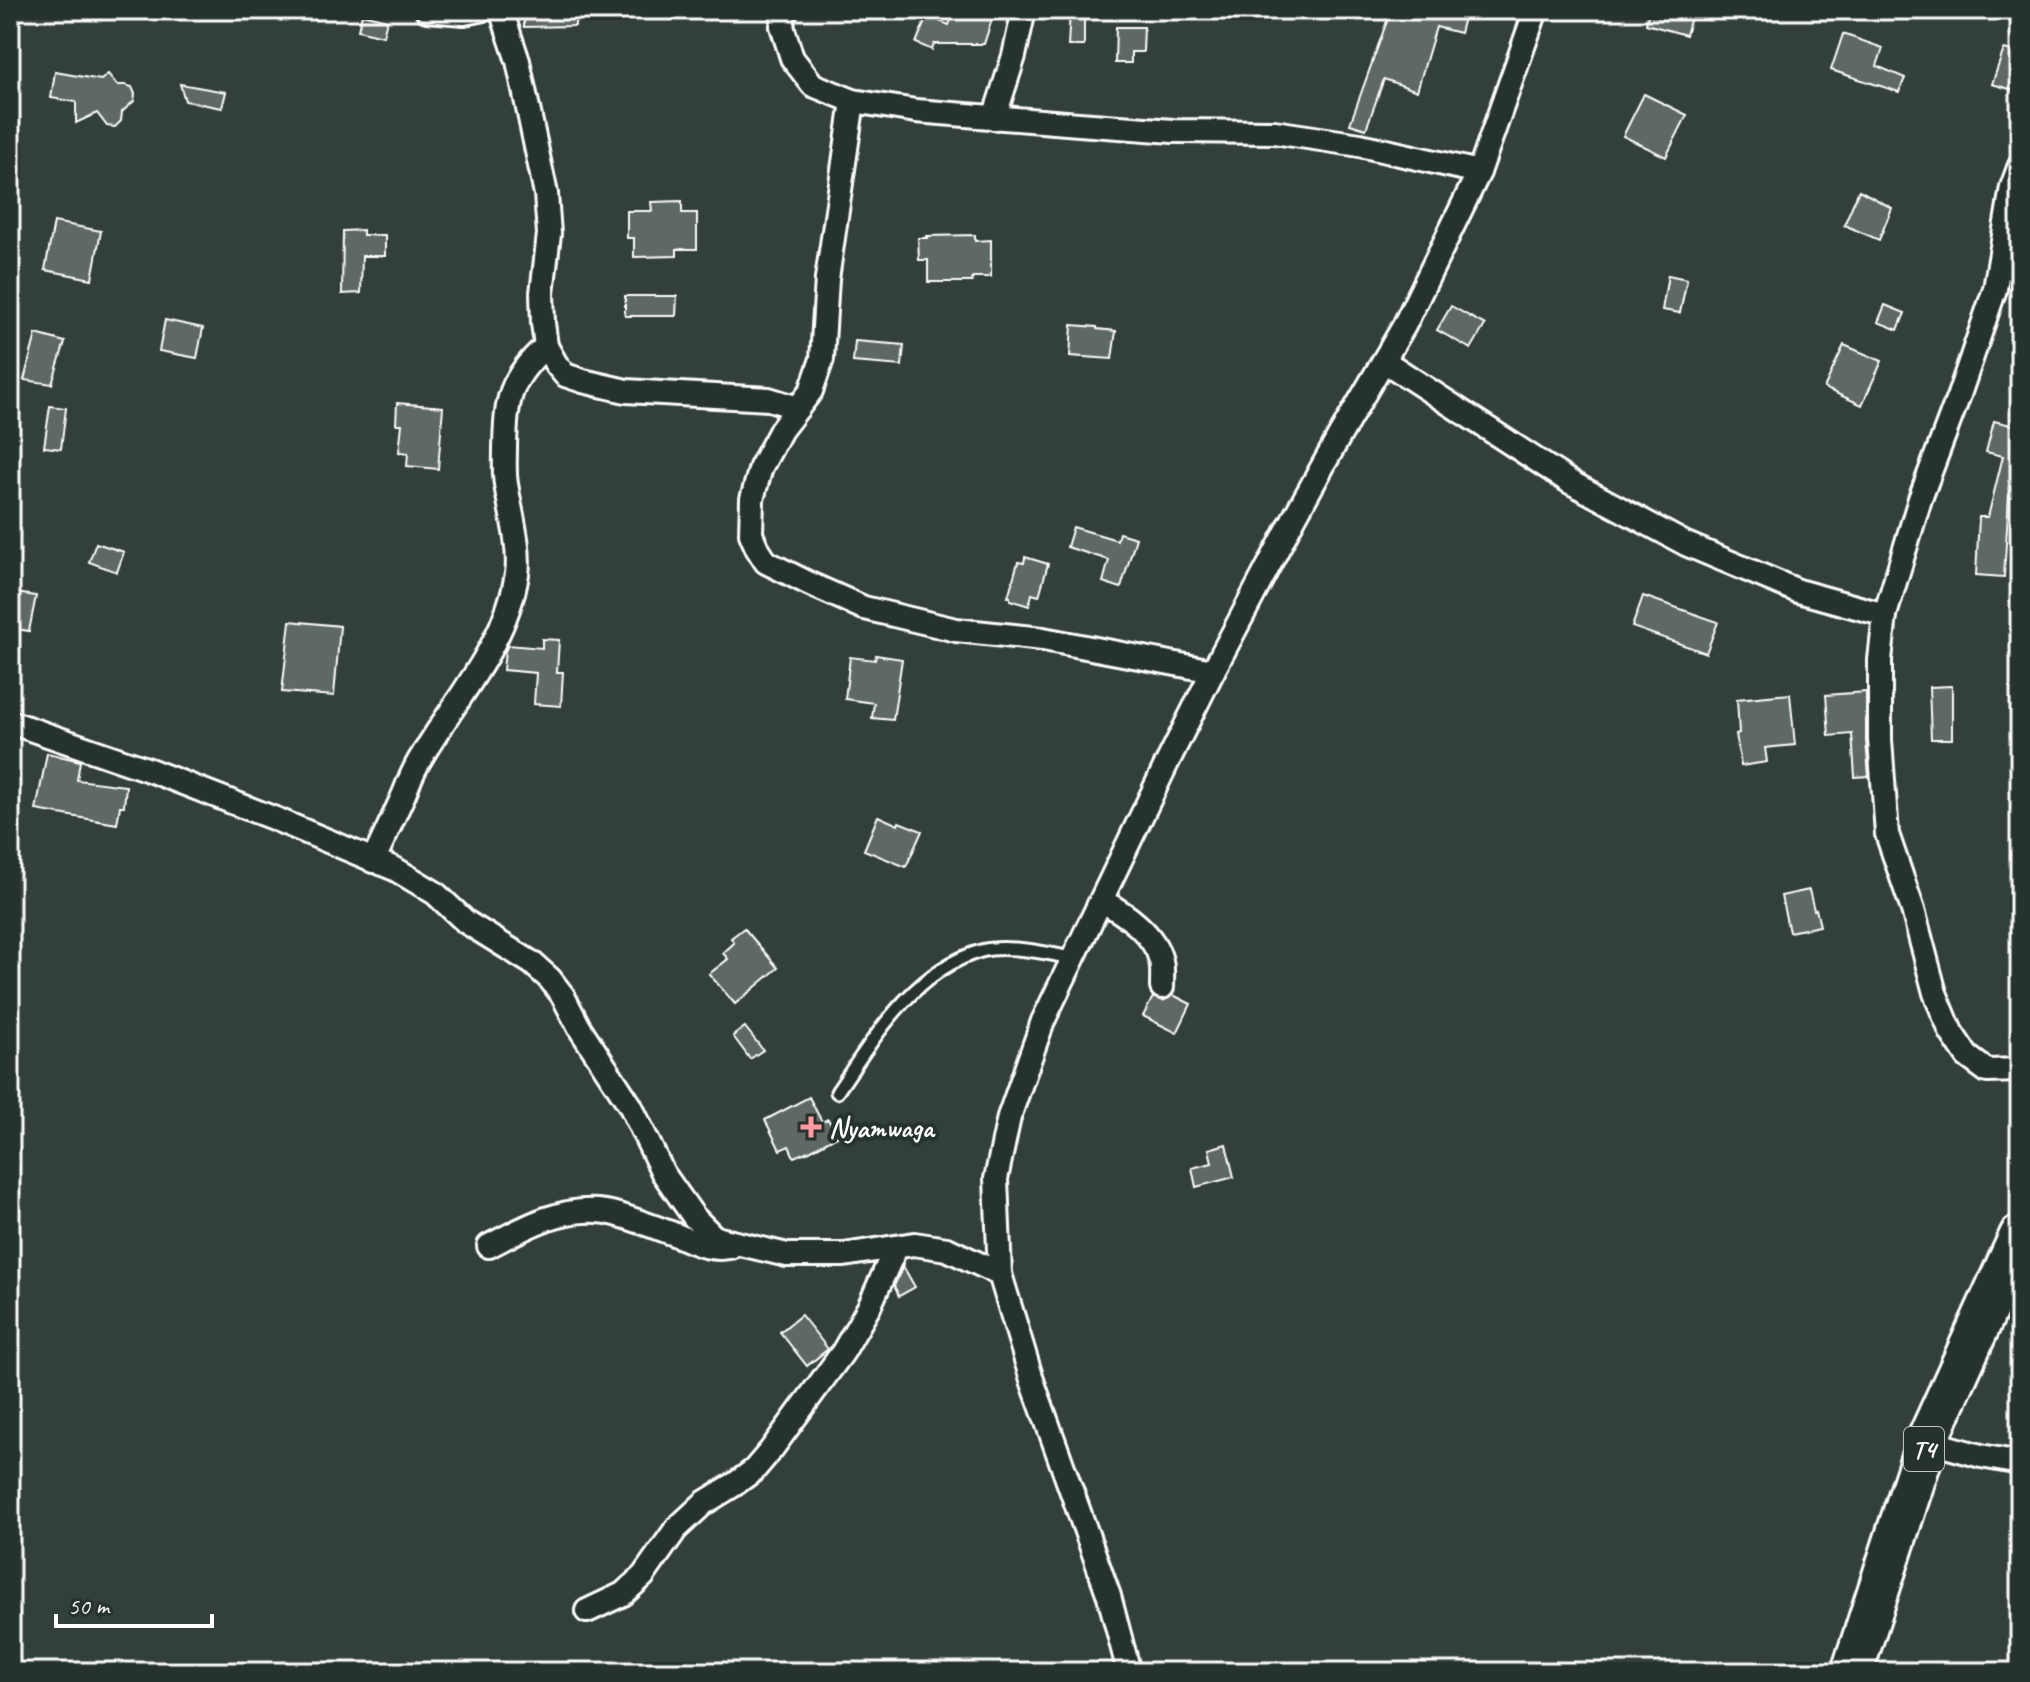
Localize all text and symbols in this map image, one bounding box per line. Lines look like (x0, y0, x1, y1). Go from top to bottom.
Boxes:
place label: Nyamwaga (829, 1110, 936, 1145)
marker: Nyamwaga (800, 1116, 822, 1138)
road number: T4 (1904, 1427, 1944, 1471)
scale bar (56, 1578, 212, 1628)
text: 50 m (68, 1591, 111, 1621)

